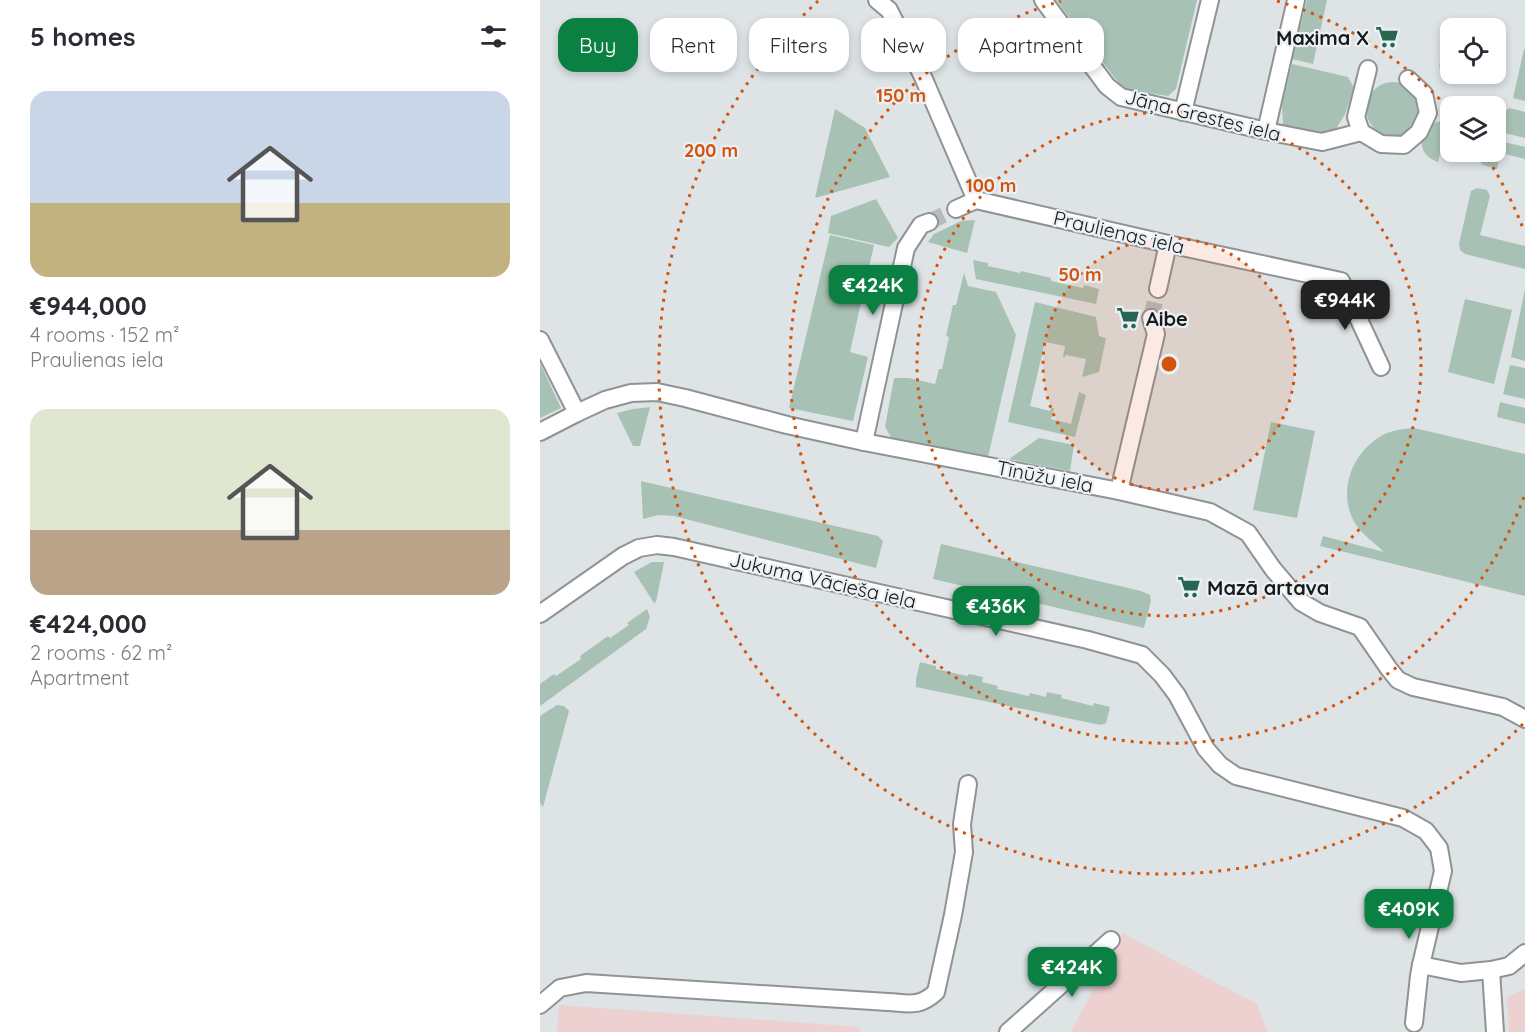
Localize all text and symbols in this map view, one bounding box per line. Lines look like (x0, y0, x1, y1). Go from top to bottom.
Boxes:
chip: Buy (558, 18, 638, 72)
chip: Rent (650, 18, 737, 72)
chip: Filters (749, 18, 849, 72)
chip: New (861, 18, 946, 72)
chip: Apartment (958, 18, 1104, 72)
map controls (1440, 18, 1506, 162)
button: locate (1440, 18, 1506, 84)
text: 5 homes (30, 20, 136, 53)
icon: filters (477, 20, 510, 53)
supermarket icon: Maxima X (1374, 24, 1400, 50)
place label: Maxima X (1276, 25, 1369, 50)
text: 150 m (876, 84, 926, 107)
street label: Jāņa Grestes iela (1123, 84, 1283, 146)
button: layers (1440, 96, 1506, 162)
icon: home (216, 130, 324, 238)
text: 200 m (684, 139, 738, 162)
text: 100 m (966, 174, 1016, 197)
street label: Praulienas iela (1051, 205, 1187, 259)
text: 50 m (1058, 263, 1102, 286)
pin: €424K (831, 265, 915, 316)
text: €424K (843, 272, 903, 297)
pin: €944K (1303, 280, 1387, 331)
text: €944K (1315, 287, 1375, 312)
text: €944,000 (30, 289, 147, 322)
supermarket icon: Aibe (1115, 305, 1141, 331)
place label: Aibe (1146, 306, 1188, 331)
text: 4 rooms · 152 m² (30, 322, 179, 347)
text: Praulienas iela (30, 347, 164, 372)
centre of rings (1159, 354, 1179, 374)
icon: home (216, 448, 324, 556)
street label: Tīnūžu iela (994, 454, 1096, 498)
street label: Jukuma Vācieša iela (727, 546, 919, 614)
supermarket icon: Mazā artava (1176, 574, 1202, 600)
place label: Mazā artava (1207, 575, 1329, 600)
pin: €436K (954, 586, 1038, 637)
text: €436K (966, 593, 1026, 618)
text: €424,000 (30, 607, 147, 640)
text: 2 rooms · 62 m² (30, 640, 172, 665)
text: Apartment (30, 665, 130, 690)
pin: €409K (1367, 889, 1451, 940)
text: €409K (1378, 896, 1440, 921)
pin: €424K (1030, 947, 1114, 998)
text: €424K (1042, 954, 1102, 979)

